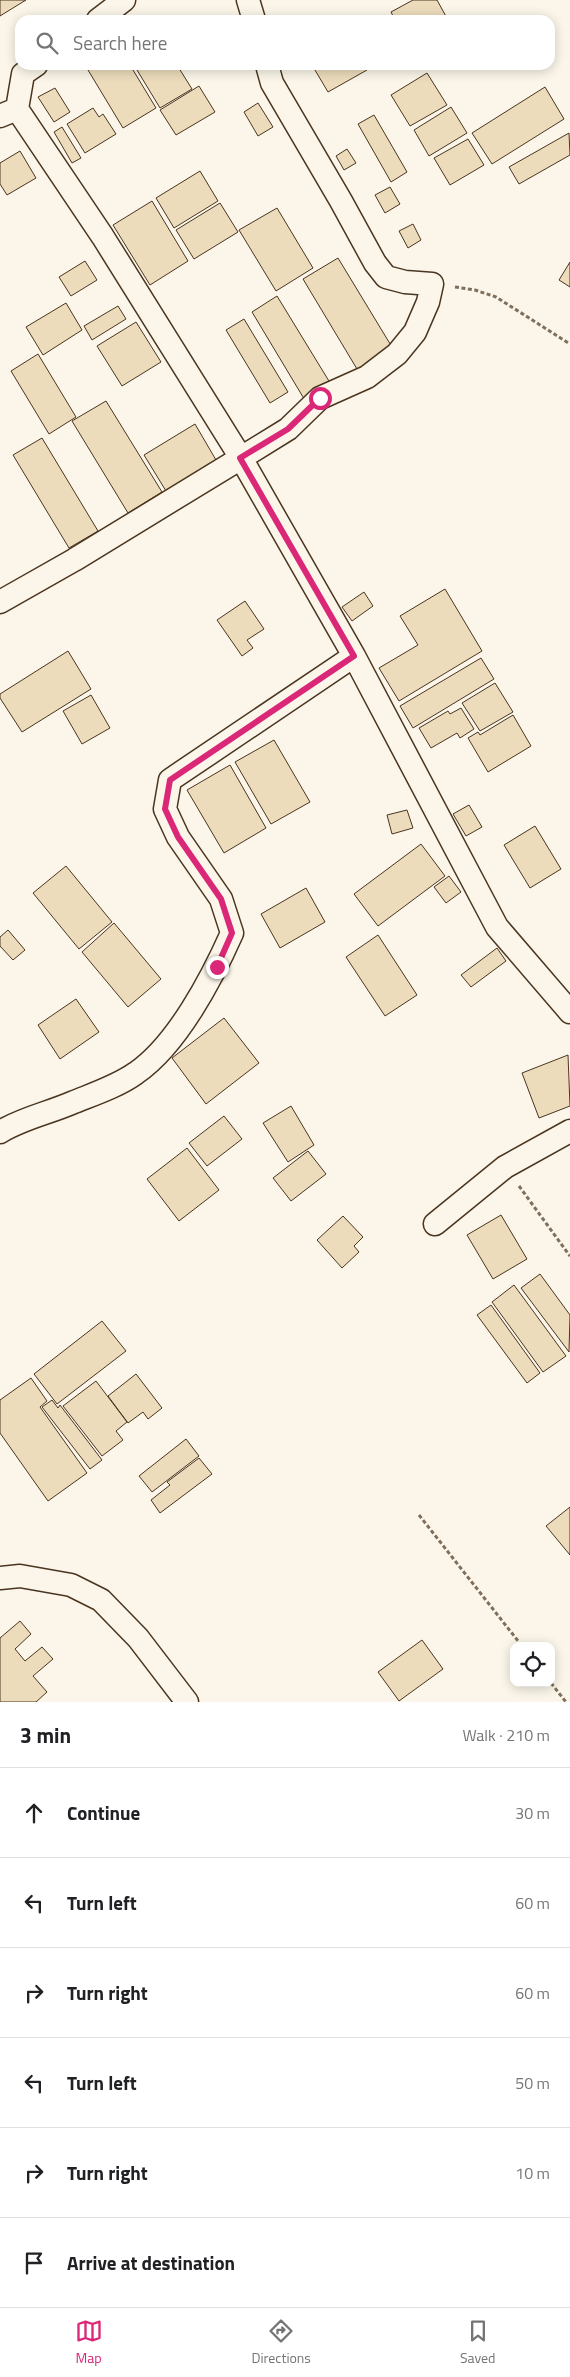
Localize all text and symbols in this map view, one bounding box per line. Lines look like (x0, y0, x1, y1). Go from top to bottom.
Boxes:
search box (15, 15, 555, 70)
text: Search here (73, 28, 167, 57)
icon: search (33, 29, 61, 57)
route start (309, 387, 332, 410)
route end (206, 956, 229, 979)
map controls (510, 1642, 555, 1687)
button: locate (510, 1642, 555, 1687)
text: 3 min (20, 1719, 71, 1751)
text: Walk · 210 m (462, 1723, 550, 1747)
text: Continue (67, 1798, 140, 1827)
icon: ahead (20, 1799, 48, 1827)
text: 30 m (515, 1801, 550, 1825)
text: Turn left (67, 1888, 137, 1917)
icon: left (20, 1889, 48, 1917)
text: 60 m (515, 1891, 550, 1915)
text: Turn right (67, 1978, 148, 2007)
icon: right (20, 1979, 48, 2007)
text: 60 m (515, 1981, 550, 2005)
text: Turn left (67, 2068, 137, 2097)
icon: left (20, 2069, 48, 2097)
text: 50 m (515, 2071, 550, 2095)
text: Turn right (67, 2158, 148, 2187)
icon: right (20, 2159, 48, 2187)
text: 10 m (515, 2161, 550, 2185)
text: Arrive at destination (67, 2248, 235, 2277)
icon: arrive (20, 2249, 48, 2277)
tab: Map (75, 2317, 103, 2368)
tab: Directions (252, 2317, 311, 2368)
tab: Saved (460, 2317, 496, 2368)

